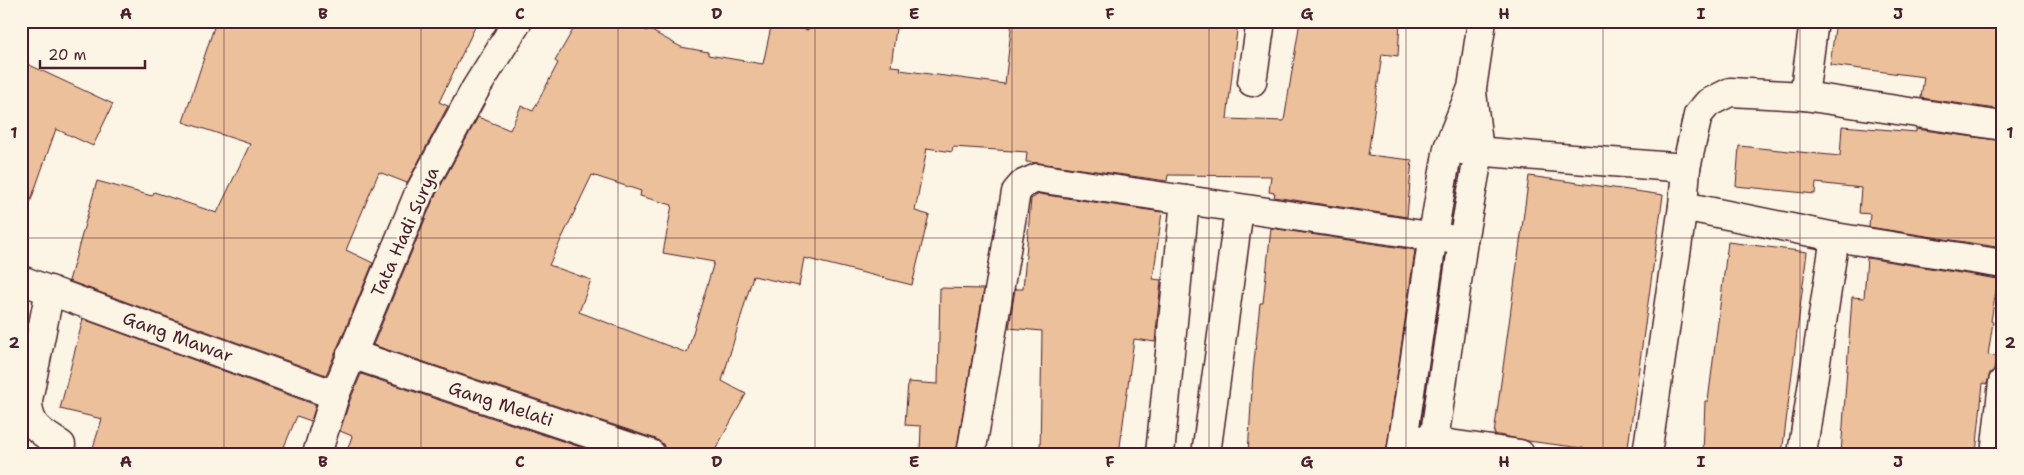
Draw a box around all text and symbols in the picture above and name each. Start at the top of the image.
text: A [120,3,132,24]
text: B [318,3,328,24]
text: C [515,3,525,24]
text: D [711,3,723,24]
text: E [909,3,919,24]
text: F [1105,3,1115,24]
text: G [1301,3,1314,24]
text: H [1498,3,1510,24]
text: I [1697,3,1706,24]
text: J [1893,3,1903,24]
scale bar [40,38,145,70]
text: 20 m [48,45,87,65]
text: 1 [10,122,18,143]
text: 1 [2006,122,2014,143]
street label: Tata Hadi Surya [365,163,445,301]
street label: Gang Mawar [120,306,236,368]
text: 2 [8,332,20,353]
text: 2 [2004,332,2016,353]
street label: Gang Melati [445,376,557,432]
text: A [120,451,132,472]
text: B [318,451,328,472]
text: C [515,451,525,472]
text: D [711,451,723,472]
text: E [909,451,919,472]
text: F [1105,451,1115,472]
text: G [1301,451,1314,472]
text: H [1498,451,1510,472]
text: I [1697,451,1706,472]
text: J [1893,451,1903,472]

